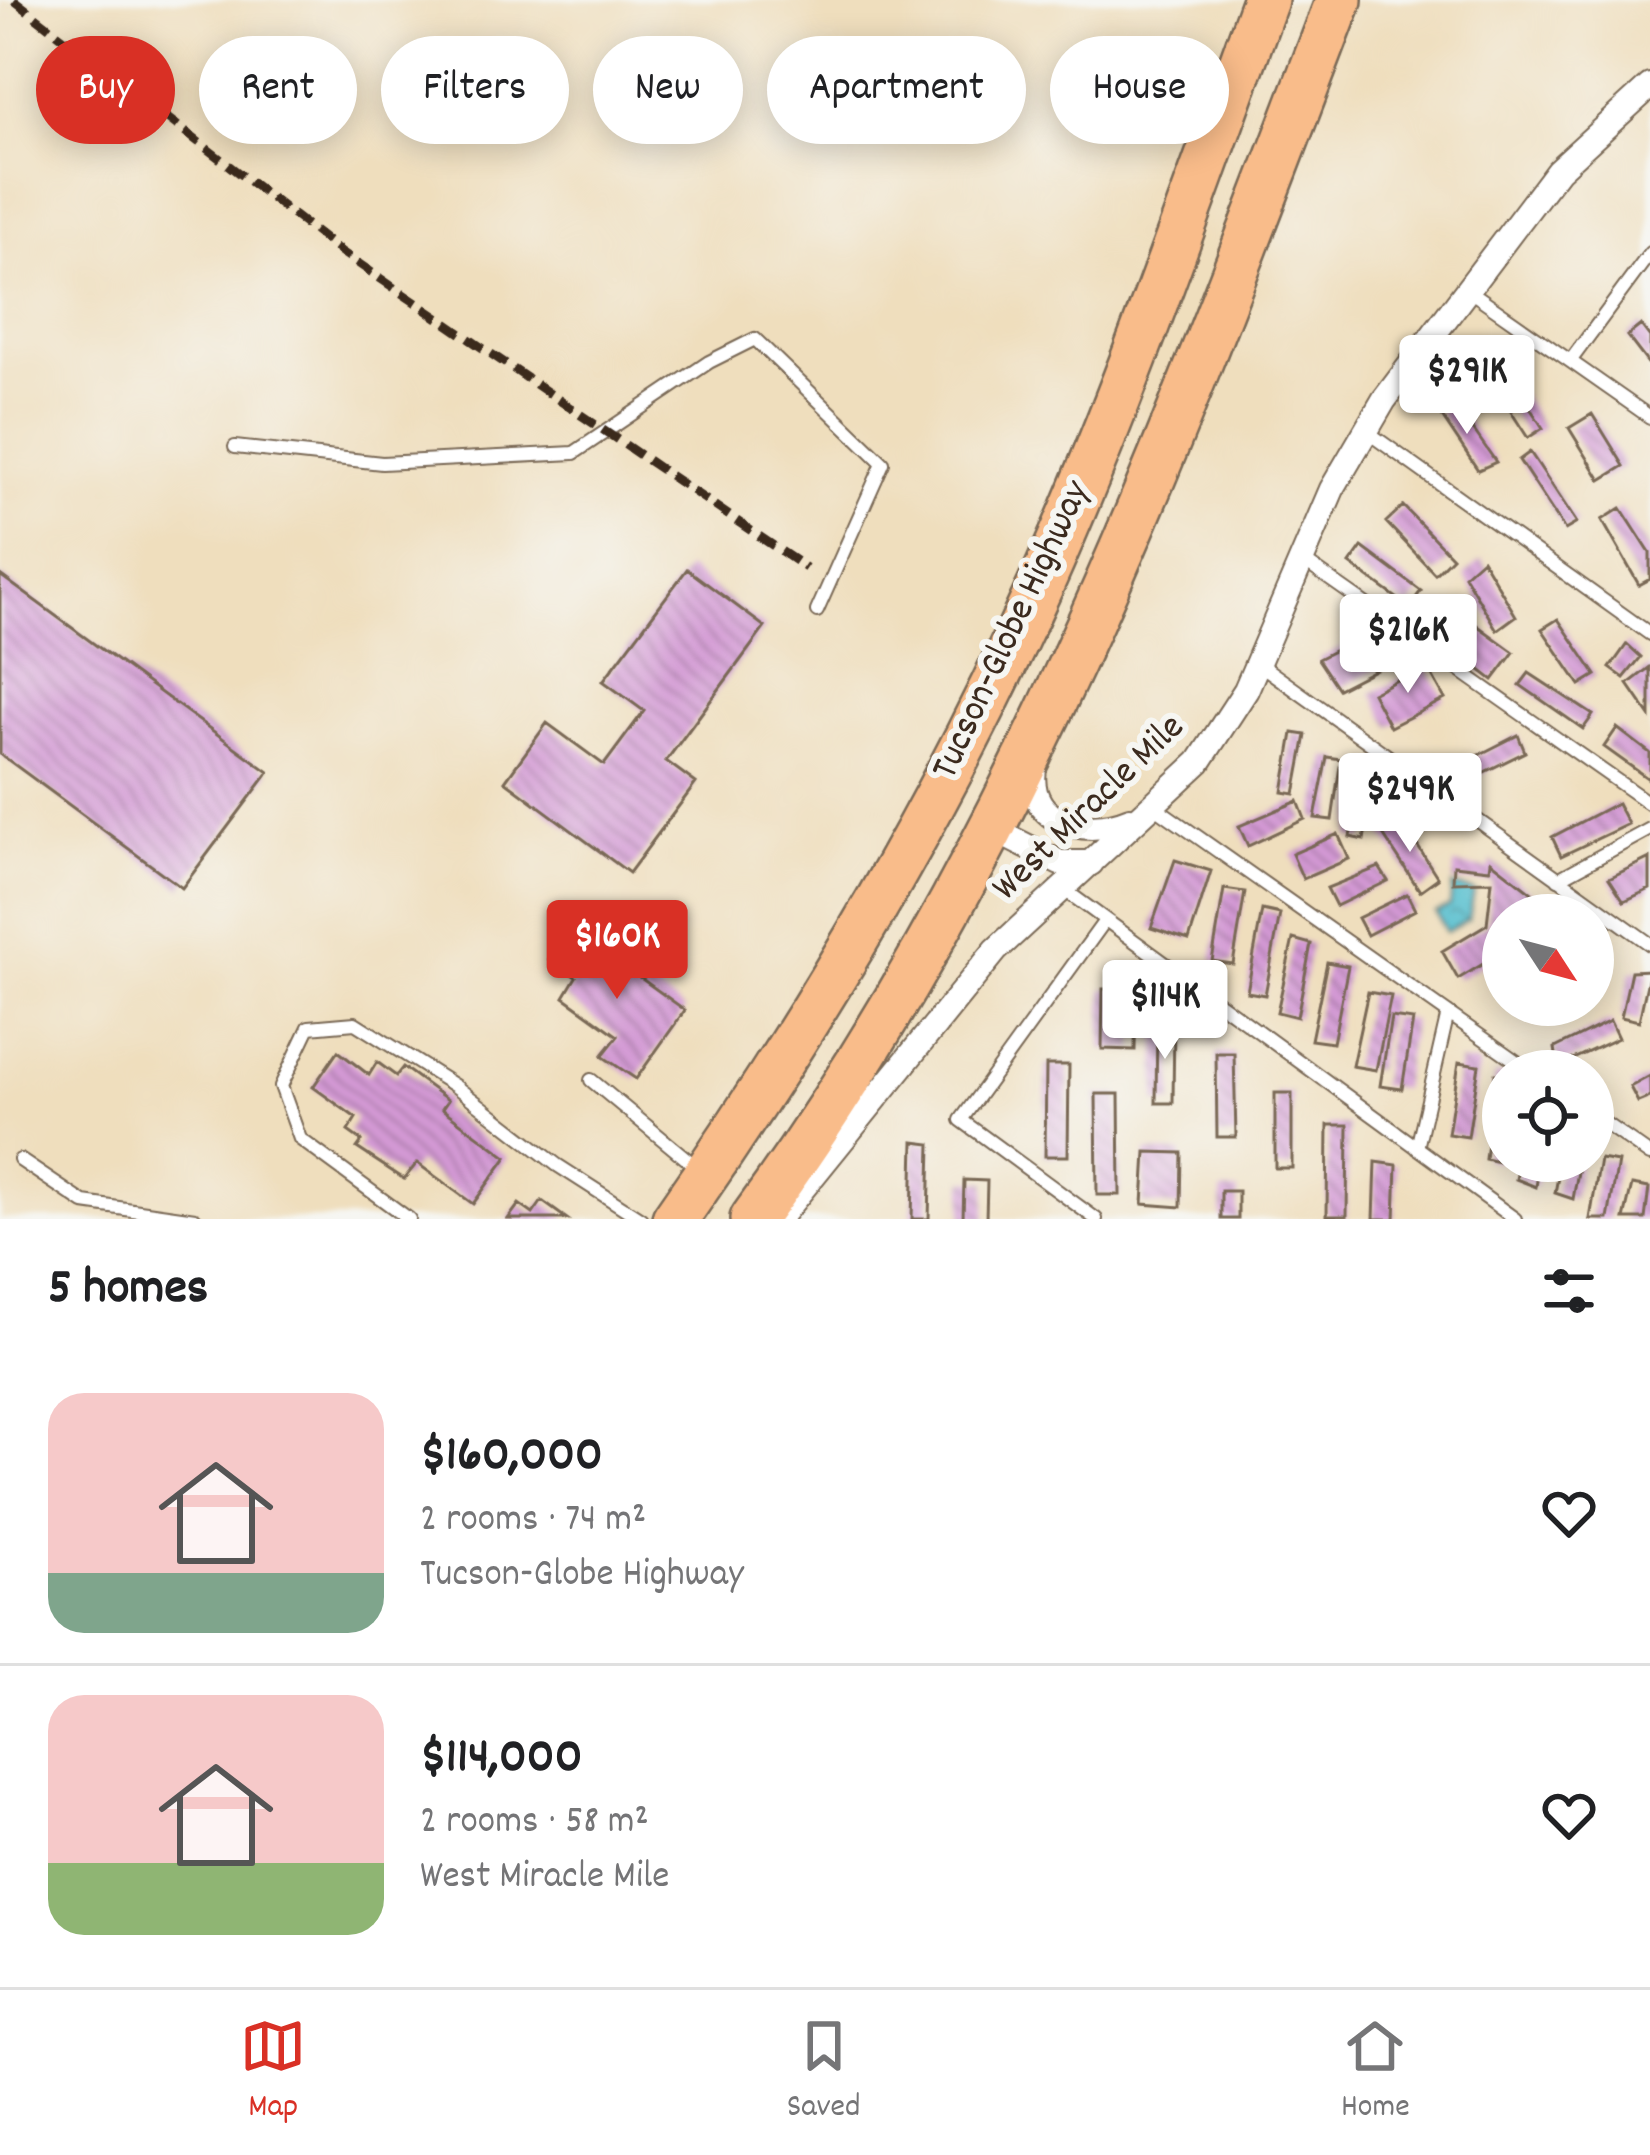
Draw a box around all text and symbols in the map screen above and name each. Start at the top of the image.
chip: Buy [36,36,175,144]
chip: Rent [199,36,357,144]
chip: Filters [381,36,569,144]
chip: New [593,36,743,144]
chip: Apartment [767,36,1026,144]
chip: House [1050,36,1229,144]
pin: $291K [1383,335,1551,437]
text: $291K [1426,346,1508,401]
street label: Tucson-Globe Highway [920,472,1107,789]
pin: $216K [1324,594,1492,696]
text: $216K [1367,605,1449,660]
street label: West Miracle Mile [981,703,1199,915]
pin: $249K [1326,753,1494,855]
text: $249K [1366,764,1454,819]
north arrow [1482,894,1614,1026]
map controls [1482,894,1614,1182]
pin: $160K [533,900,701,1002]
text: $160K [574,911,660,966]
pin: $114K [1081,960,1249,1062]
text: $114K [1129,971,1201,1026]
button: locate [1482,1050,1614,1182]
text: 5 homes [48,1255,208,1327]
icon: filters [1536,1258,1602,1324]
text: $160,000 [420,1422,603,1494]
icon: home [144,1441,288,1585]
icon: heart [1536,1480,1602,1546]
text: 2 rooms · 74 m² [420,1494,646,1549]
text: Tucson-Globe Highway [420,1549,744,1604]
text: $114,000 [420,1724,582,1796]
icon: home [144,1743,288,1887]
icon: heart [1536,1782,1602,1848]
text: 2 rooms · 58 m² [420,1796,649,1851]
text: West Miracle Mile [420,1851,670,1906]
tab: Map [240,2013,306,2132]
tab: Saved [787,2013,861,2132]
tab: Home [1341,2013,1410,2132]

